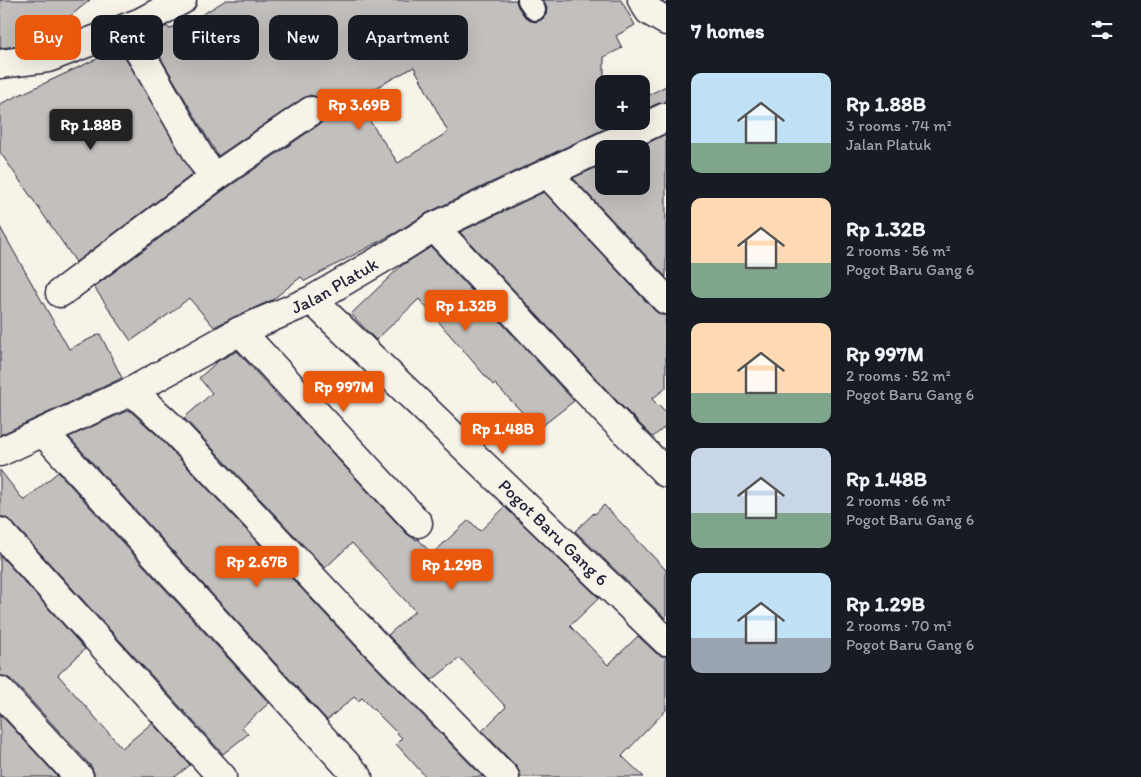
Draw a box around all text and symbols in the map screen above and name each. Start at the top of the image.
chip: Buy [15,15,81,60]
chip: Rent [91,15,163,60]
chip: Filters [173,15,259,60]
chip: New [269,15,338,60]
chip: Apartment [348,15,468,60]
icon: filters [1088,16,1116,44]
text: 7 homes [691,18,765,43]
map controls [595,75,650,195]
button: + [595,75,650,130]
pin: Rp 3.69B [307,88,411,131]
text: Rp 1.88B [846,91,926,116]
icon: home [731,93,791,153]
text: Rp 3.69B [328,95,390,114]
pin: Rp 1.88B [39,108,143,151]
text: Rp 1.88B [61,115,121,134]
text: 3 rooms · 74 m² [846,116,952,135]
text: Jalan Platuk [846,135,931,154]
button: − [595,140,650,195]
text: Rp 1.32B [846,216,926,241]
icon: home [731,218,791,278]
text: 2 rooms · 56 m² [846,241,951,260]
street label: Jalan Platuk [288,253,382,319]
text: Pogot Baru Gang 6 [846,260,974,279]
pin: Rp 1.32B [414,290,518,332]
text: Rp 1.32B [436,296,496,315]
text: Rp 997M [846,341,924,366]
icon: home [731,343,791,403]
text: 2 rooms · 52 m² [846,366,951,385]
pin: Rp 997M [298,370,390,413]
text: Rp 997M [314,377,374,396]
text: Pogot Baru Gang 6 [846,385,974,404]
pin: Rp 1.48B [451,412,555,455]
text: Rp 1.48B [472,419,534,438]
text: Rp 1.48B [846,466,927,491]
icon: home [731,468,791,528]
street label: Pogot Baru Gang 6 [494,474,613,590]
text: 2 rooms · 66 m² [846,491,951,510]
text: Pogot Baru Gang 6 [846,510,974,529]
pin: Rp 2.67B [205,546,309,588]
pin: Rp 1.29B [400,548,504,591]
text: Rp 2.67B [227,552,287,571]
text: Rp 1.29B [422,555,482,574]
text: Rp 1.29B [846,591,925,616]
icon: home [731,593,791,653]
text: 2 rooms · 70 m² [846,616,952,635]
text: Pogot Baru Gang 6 [846,635,974,654]

